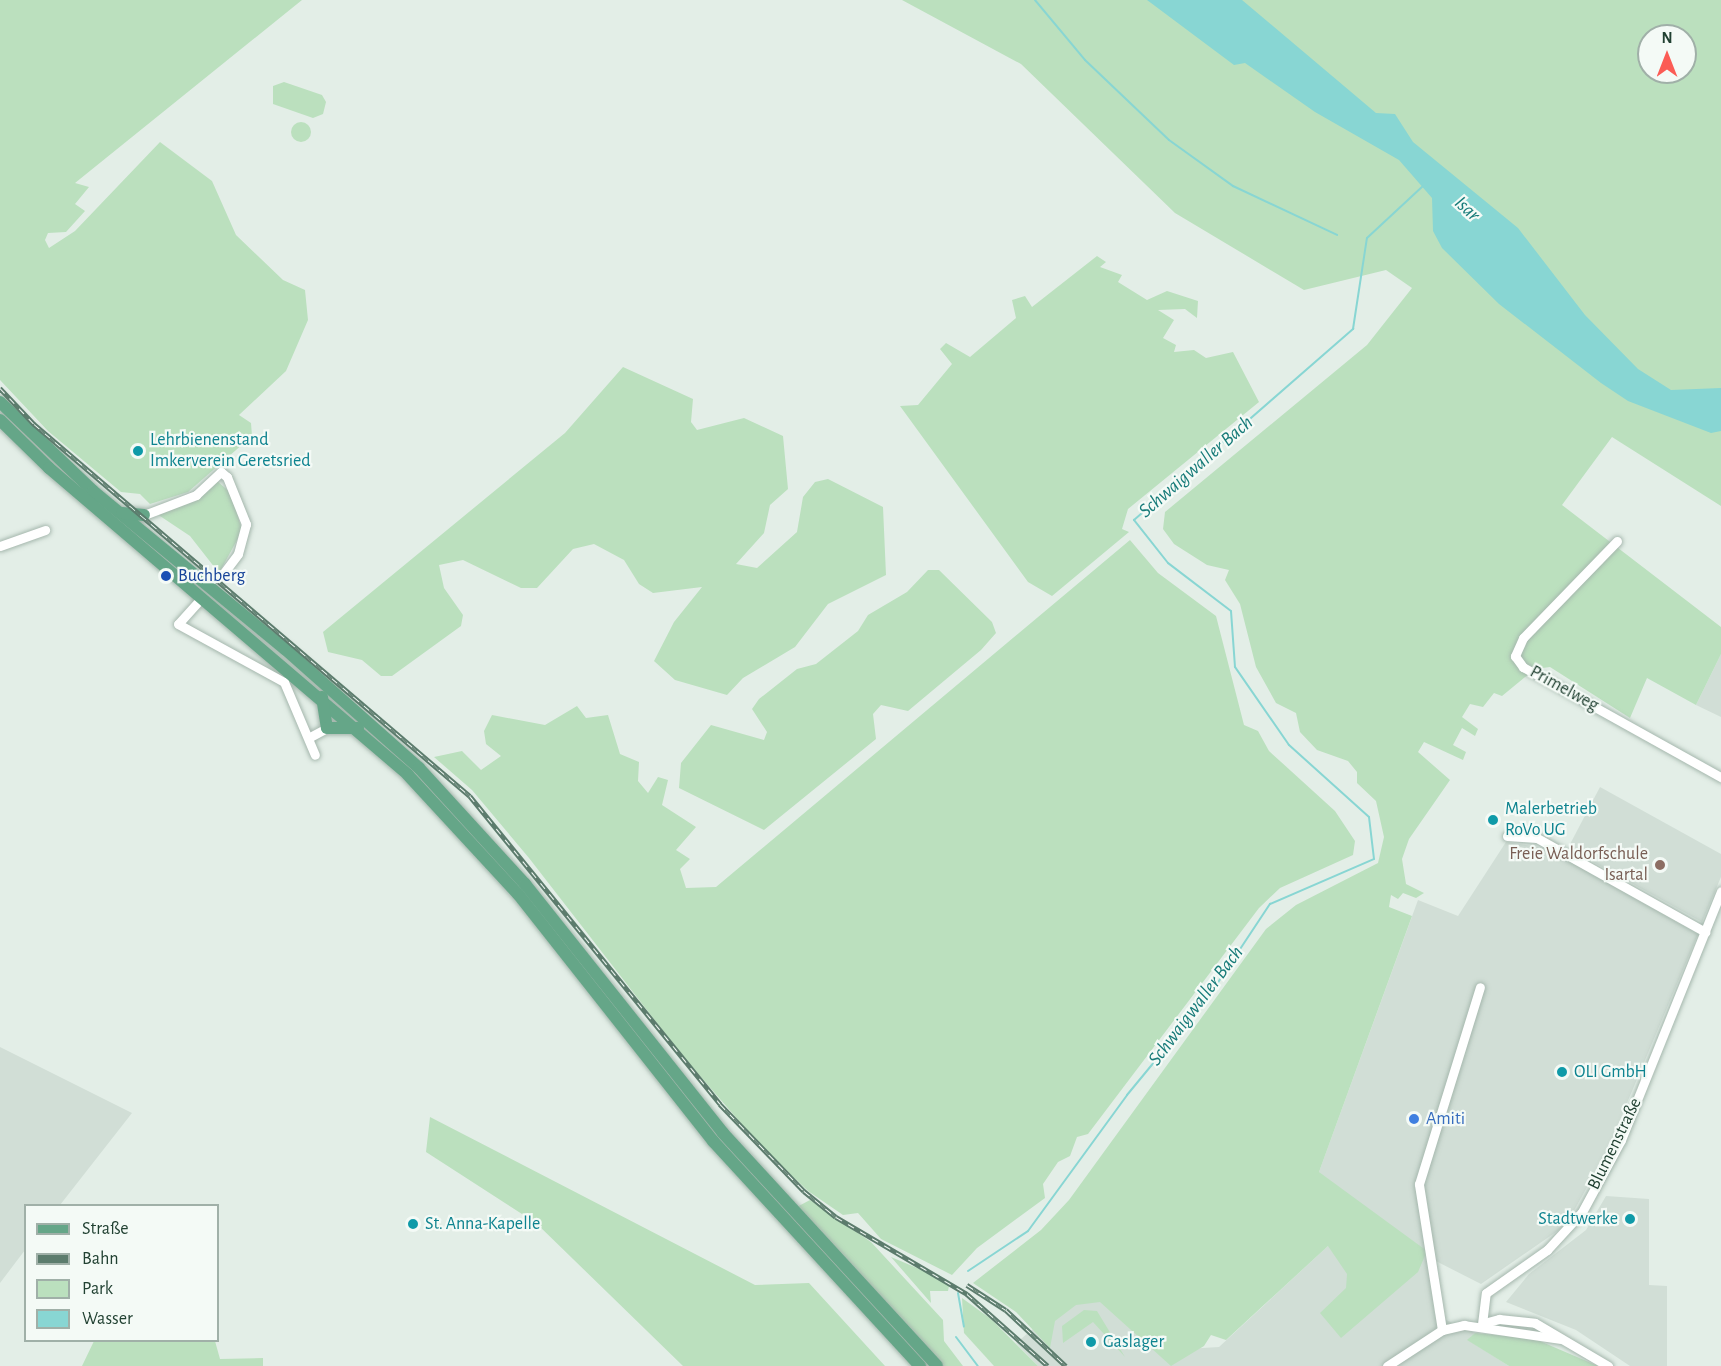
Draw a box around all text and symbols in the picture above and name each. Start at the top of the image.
north arrow [1637,24,1697,84]
text: N [1661,30,1673,46]
water label: Isar [1449,191,1485,227]
water label: Schwaigwaller Bach [1134,411,1258,523]
place label: Lehrbienenstand Imkerverein Geretsried [150,430,311,472]
marker: Lehrbienenstand Imkerverein Geretsried [131,444,145,458]
place label: Buchberg [178,565,245,587]
marker: Buchberg [159,569,173,583]
street label: Primelweg [1526,661,1602,717]
place label: Malerbetrieb RoVo UG [1505,799,1597,842]
marker: Malerbetrieb RoVo UG [1486,813,1500,827]
place label: Freie Waldorfschule Isartal [1509,844,1648,886]
marker: Freie Waldorfschule Isartal [1653,858,1667,872]
water label: Schwaigwaller Bach [1143,941,1249,1071]
place label: OLI GmbH [1574,1061,1647,1083]
marker: OLI GmbH [1555,1065,1569,1079]
street label: Blumenstraße [1583,1094,1647,1194]
place label: Amiti [1426,1108,1465,1130]
marker: Amiti [1407,1112,1421,1126]
legend [24,1204,219,1342]
place label: Stadtwerke [1538,1208,1618,1230]
marker: Stadtwerke [1623,1212,1637,1226]
place label: St. Anna-Kapelle [425,1213,540,1235]
marker: St. Anna-Kapelle [406,1217,420,1231]
text: Straße [82,1220,128,1238]
text: Bahn [82,1250,118,1268]
text: Park [82,1280,113,1298]
text: Wasser [82,1310,133,1328]
place label: Gaslager [1103,1331,1164,1353]
marker: Gaslager [1084,1335,1098,1349]

